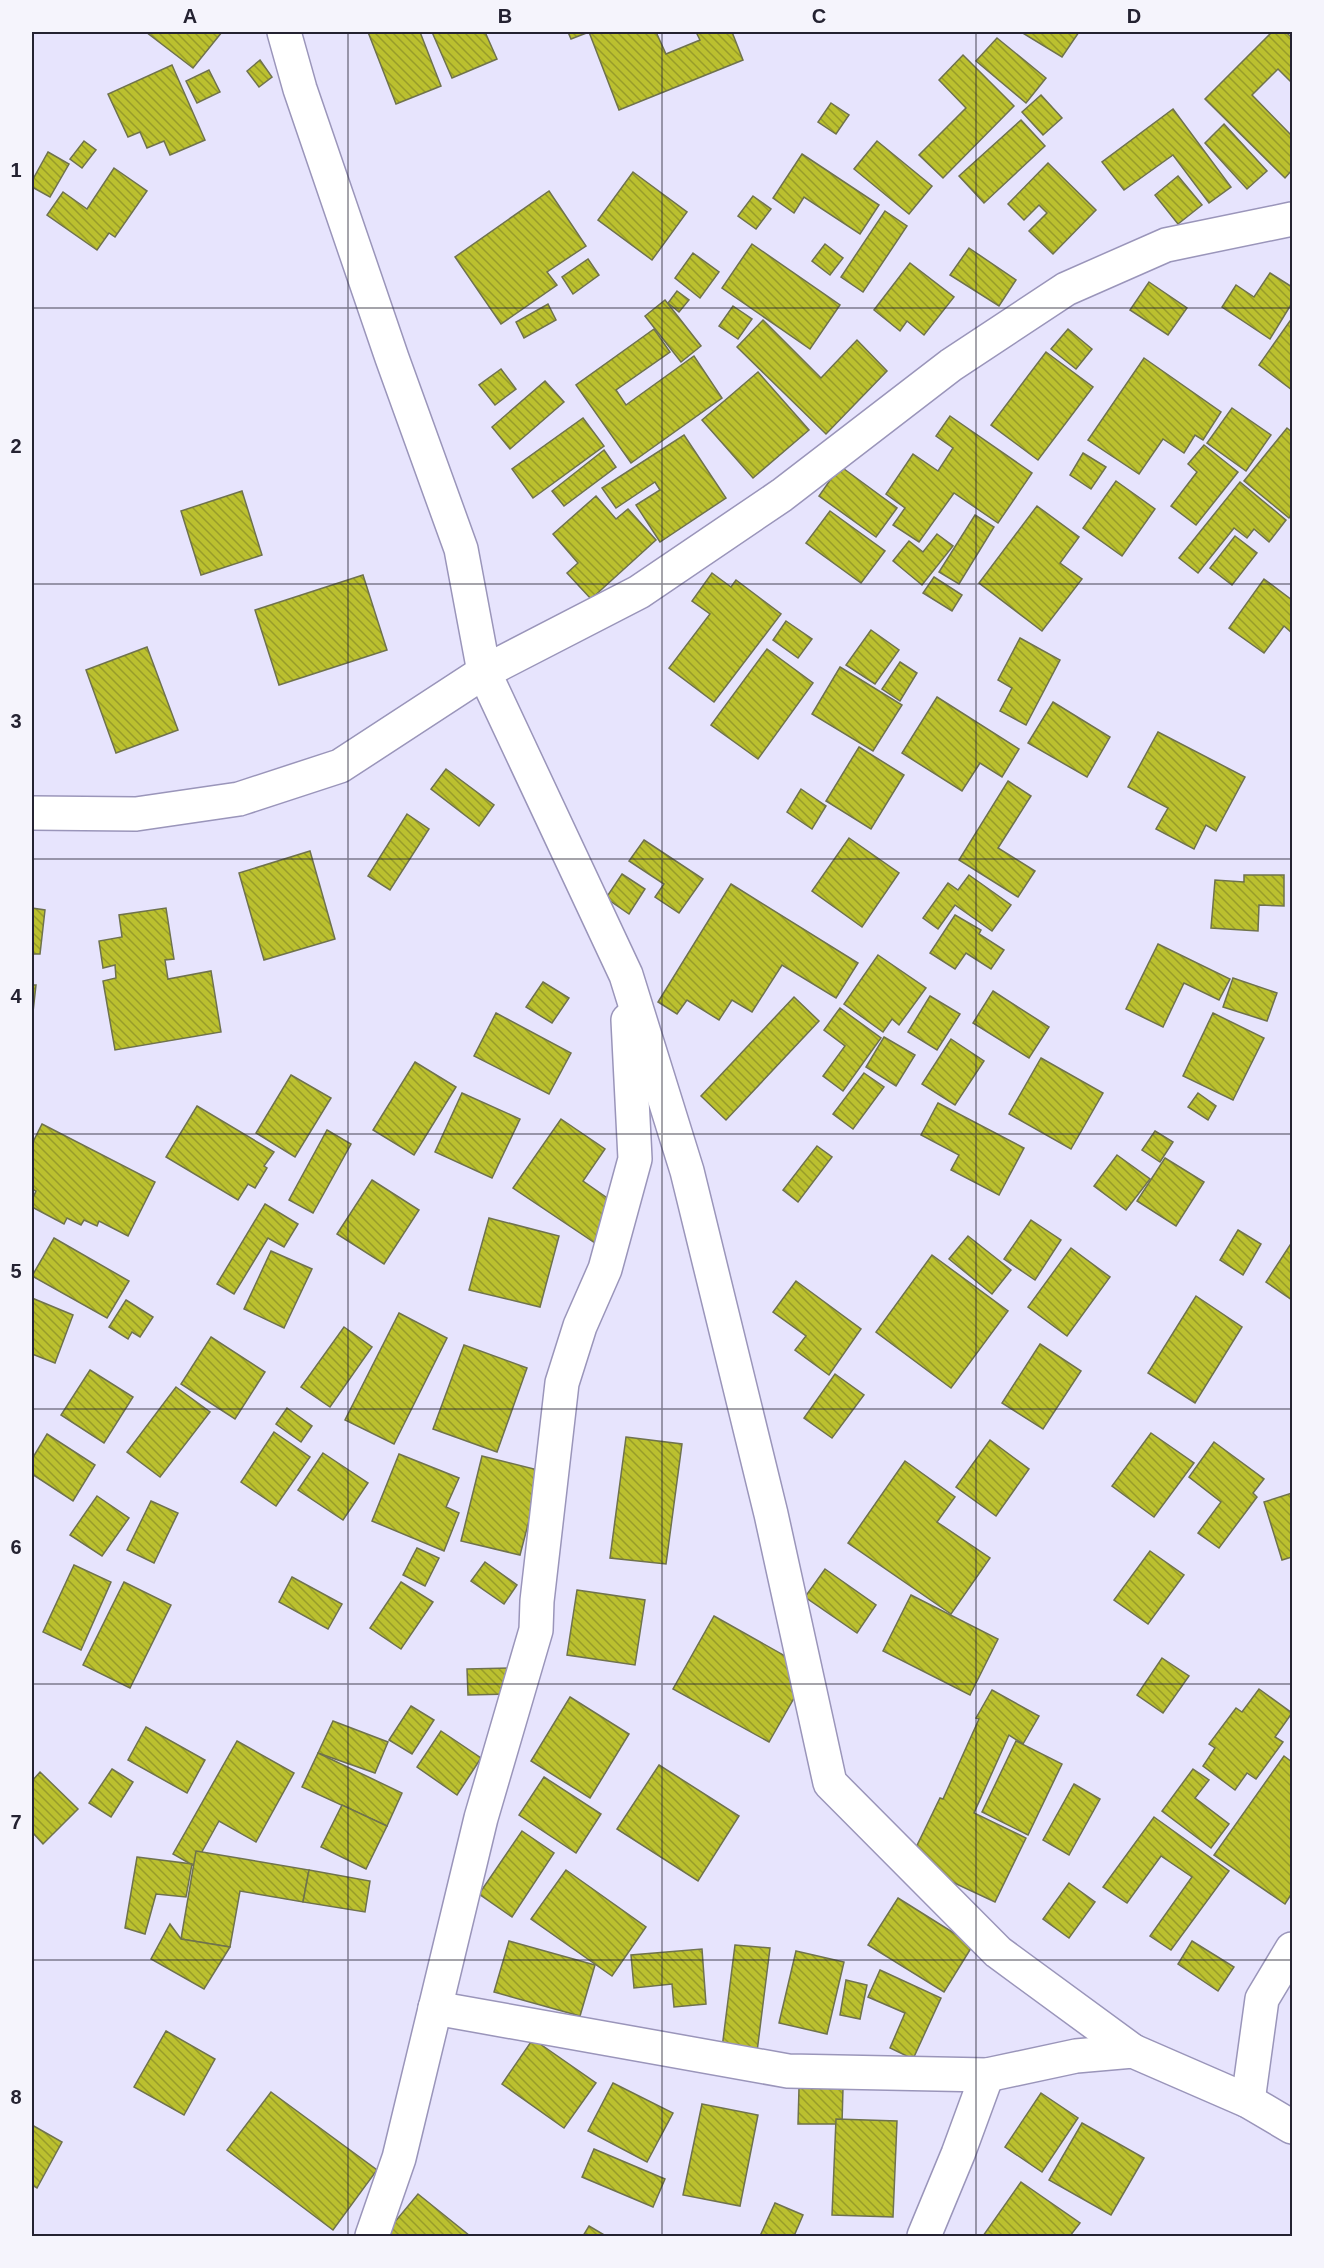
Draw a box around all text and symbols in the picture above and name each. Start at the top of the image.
text: A [183,5,197,27]
text: B [498,5,512,27]
text: C [812,5,826,27]
text: D [1127,5,1141,27]
text: 1 [10,159,22,181]
text: 2 [10,435,22,457]
text: 3 [10,710,22,732]
text: 4 [10,985,22,1007]
text: 5 [10,1260,22,1282]
text: 6 [10,1536,22,1558]
text: 7 [10,1811,22,1833]
text: 8 [10,2086,22,2108]

